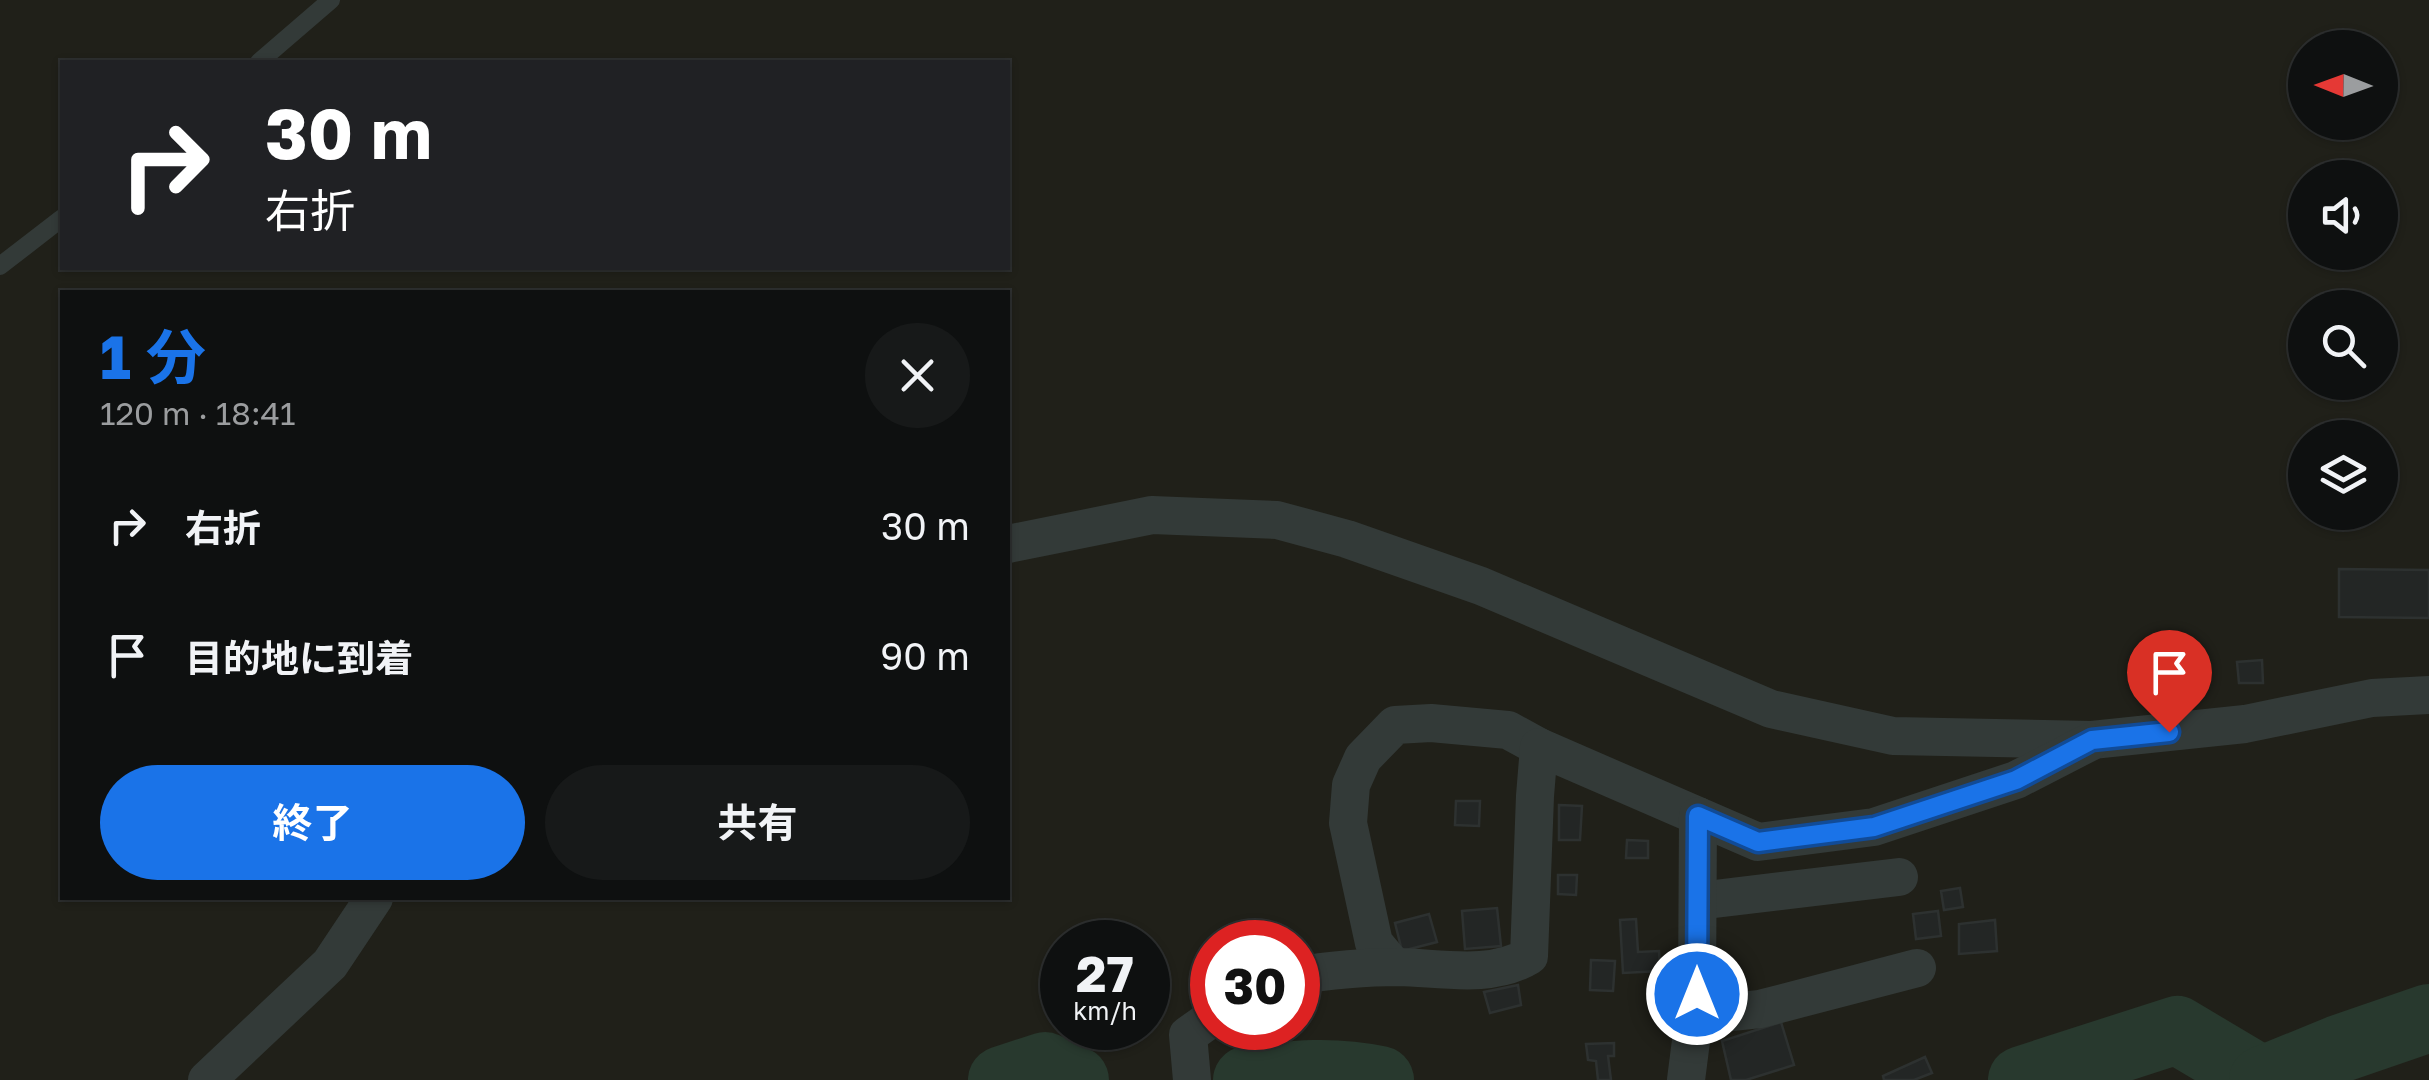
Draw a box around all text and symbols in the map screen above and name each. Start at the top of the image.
north arrow [2288,30,2398,140]
map controls [2288,30,2398,530]
text: 30 m [265,90,432,174]
icon: right [100,100,230,230]
button: sound [2288,160,2398,270]
text: 右折 [265,183,355,237]
button: search [2288,290,2398,400]
text: 1 分 [100,320,206,392]
button: close [865,323,970,428]
text: 120 m · 18:41 [100,394,296,432]
button: layers [2288,420,2398,530]
icon: right [100,498,155,553]
text: 30 m [881,503,970,548]
text: 右折 [185,505,261,550]
icon: arrive [100,628,155,683]
pin [2127,630,2212,733]
text: 90 m [880,633,970,678]
text: 目的地に到着 [185,635,413,680]
icon: arrive [2142,645,2197,700]
button: 終了 [100,765,525,880]
button: 共有 [545,765,970,880]
speed limit sign: 30 [1190,920,1320,1050]
position arrow [1645,942,1749,1046]
text: 27 [1076,943,1134,1003]
text: km/h [1073,995,1137,1026]

